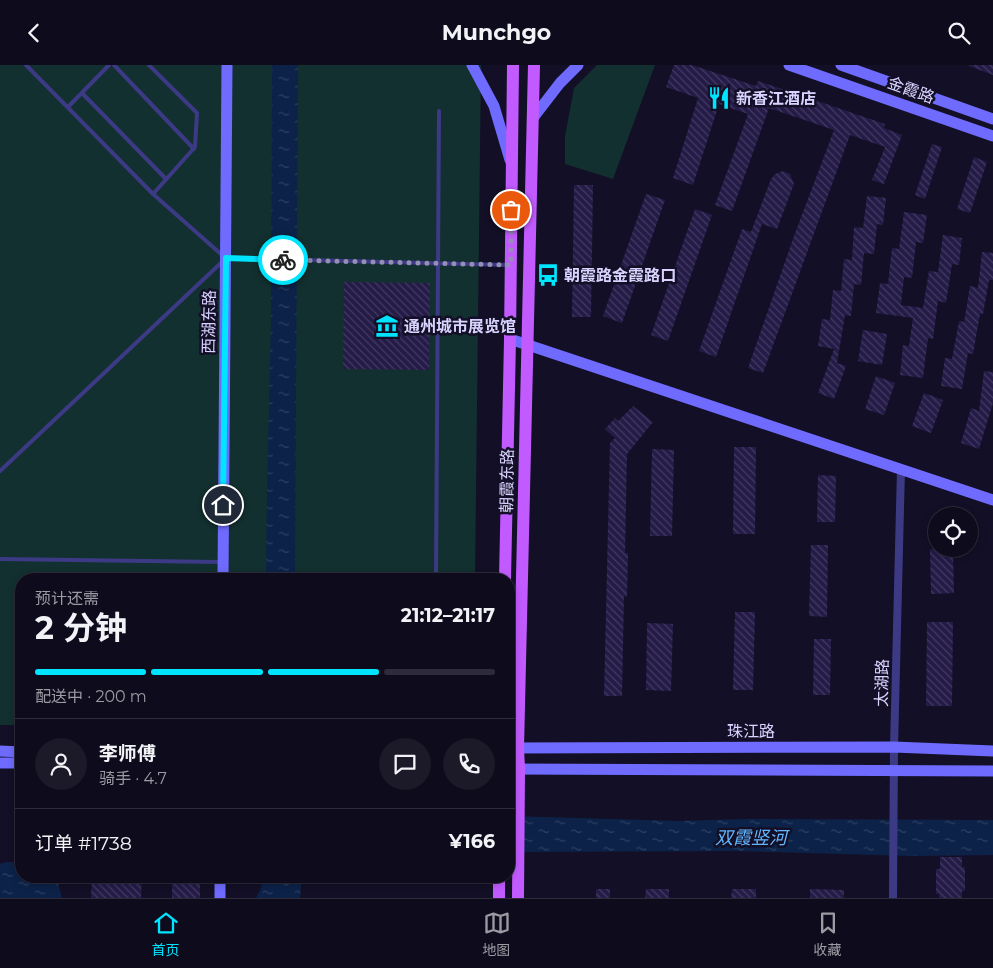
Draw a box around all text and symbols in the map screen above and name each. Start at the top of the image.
icon: back [20,19,48,47]
text: Munchgo [442,19,551,46]
icon: search [945,19,973,47]
street label: 金霞路 [885,73,937,107]
restaurant icon: 新香江酒店 [706,85,732,111]
place label: 新香江酒店 [736,89,816,108]
pin [490,189,532,231]
icon: bag [497,196,525,224]
courier [258,235,308,285]
icon: bike [269,246,297,274]
bus stop icon: 朝霞路金霞路口 [535,262,561,288]
place label: 朝霞路金霞路口 [564,266,676,285]
street label: 西湖东路 [199,290,219,354]
museum icon: 通州城市展览馆 [374,313,400,339]
place label: 通州城市展览馆 [404,317,516,336]
street label: 朝霞东路 [497,449,517,513]
pin [202,484,244,526]
icon: home [209,491,237,519]
map controls [928,507,978,557]
button: locate [928,507,978,557]
text: 预计还需 [35,589,99,608]
text: 21:12–21:17 [401,604,495,627]
text: 2 分钟 [35,608,127,647]
street label: 太湖路 [872,659,892,707]
text: 配送中 · 200 m [35,687,147,706]
street label: 珠江路 [727,722,775,741]
button: person [35,738,87,790]
button: chat [379,738,431,790]
button: phone [443,738,495,790]
text: 李师傅 [99,742,156,765]
text: 骑手 · 4.7 [99,769,167,788]
water label: 双霞竖河 [715,827,790,849]
text: ¥166 [449,830,495,853]
text: 订单 #1738 [35,832,132,855]
tab: 首页 [152,909,180,959]
tab: 地图 [483,909,511,959]
tab: 收藏 [814,909,842,959]

